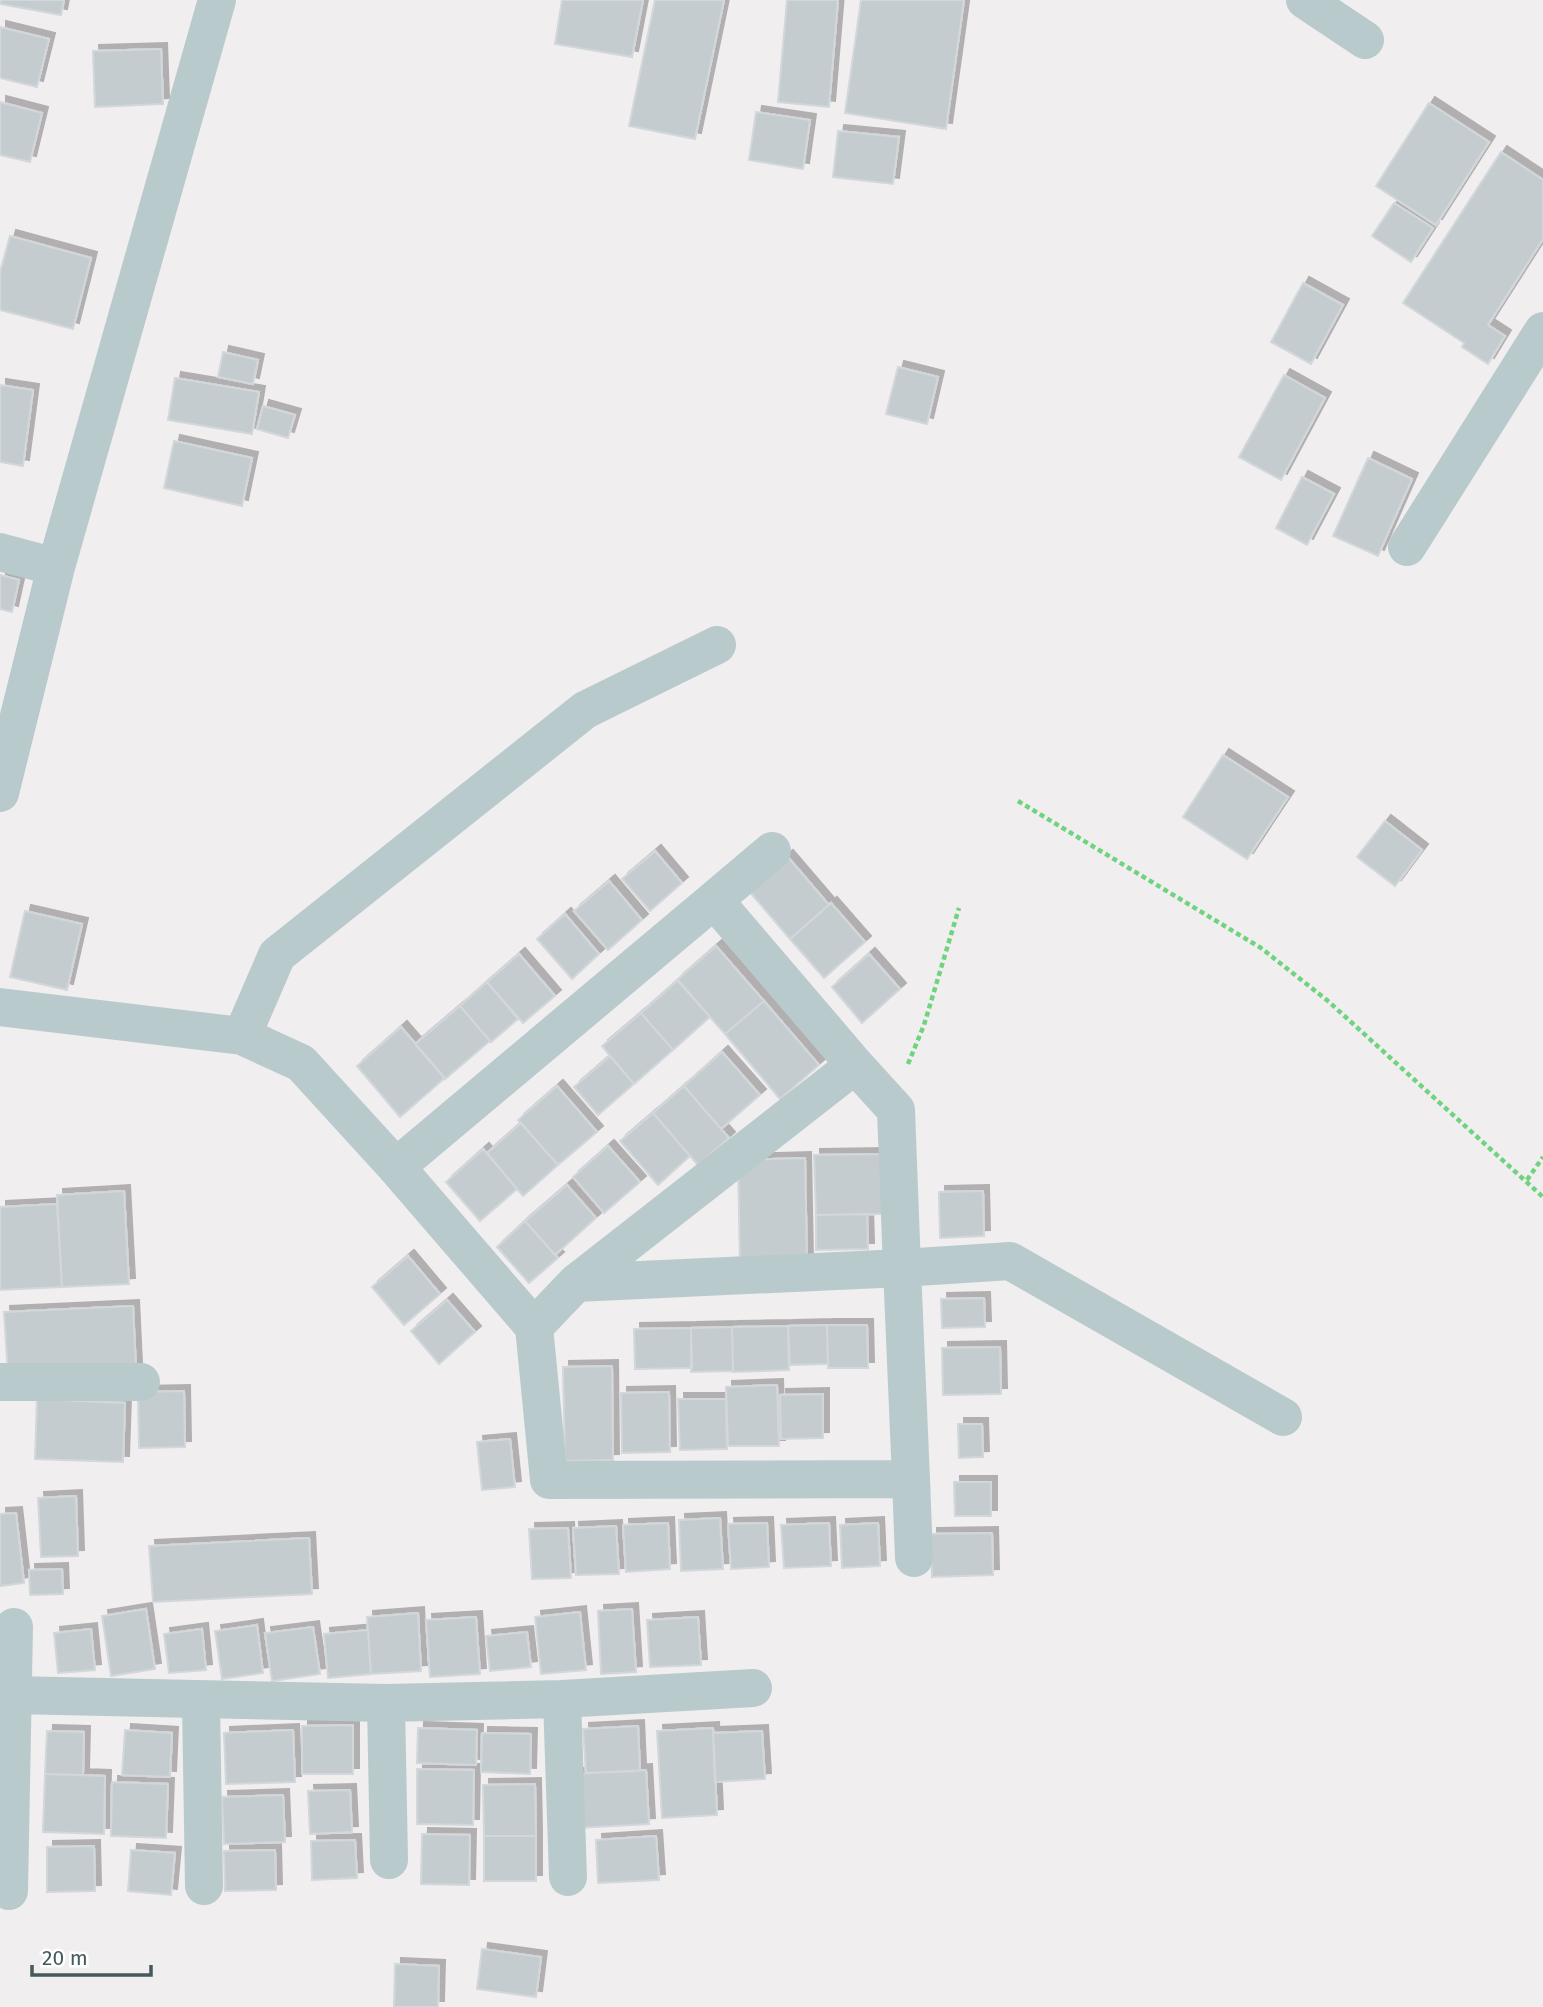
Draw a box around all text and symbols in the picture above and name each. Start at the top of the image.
scale bar [32,1934,150,1978]
text: 20 m [42,1945,88,1971]

